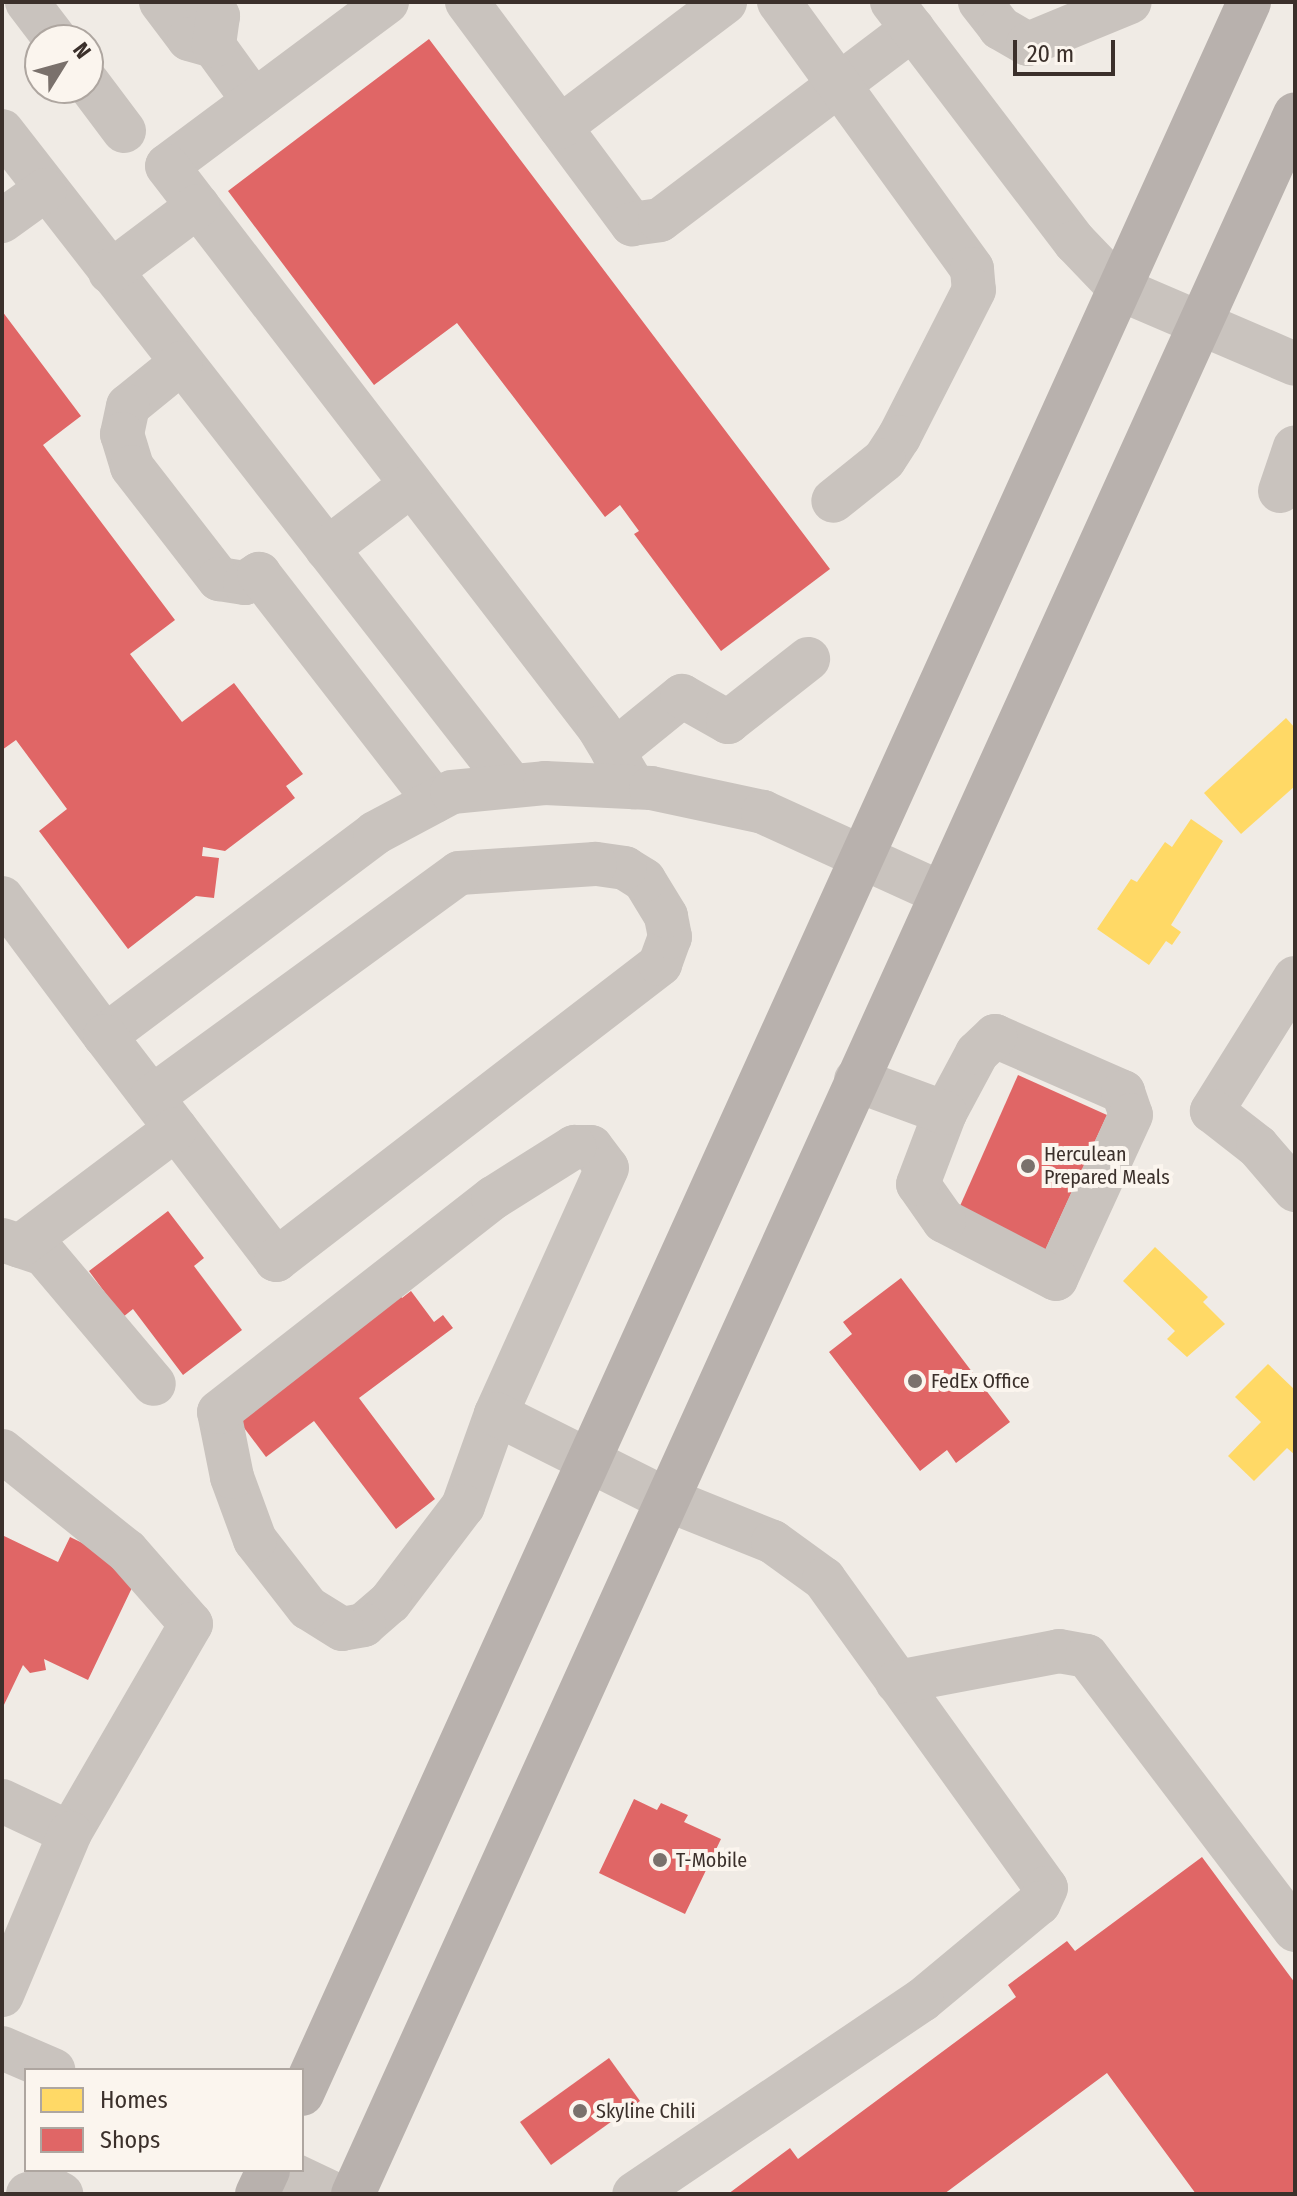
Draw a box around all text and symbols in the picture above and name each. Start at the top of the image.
north arrow [24,24,104,104]
scale bar [1017,24,1119,74]
text: N [67,37,97,64]
text: 20 m [1027,40,1074,68]
place label: Herculean Prepared Meals [1044,1142,1170,1189]
marker: Herculean Prepared Meals [1019,1157,1037,1175]
place label: FedEx Office [931,1369,1030,1393]
marker: FedEx Office [906,1372,924,1390]
place label: T-Mobile [676,1848,747,1872]
marker: T-Mobile [651,1851,669,1869]
legend [24,2068,304,2172]
text: Homes [100,2086,168,2114]
place label: Skyline Chili [596,2099,695,2123]
marker: Skyline Chili [571,2102,589,2120]
text: Shops [100,2126,160,2154]

